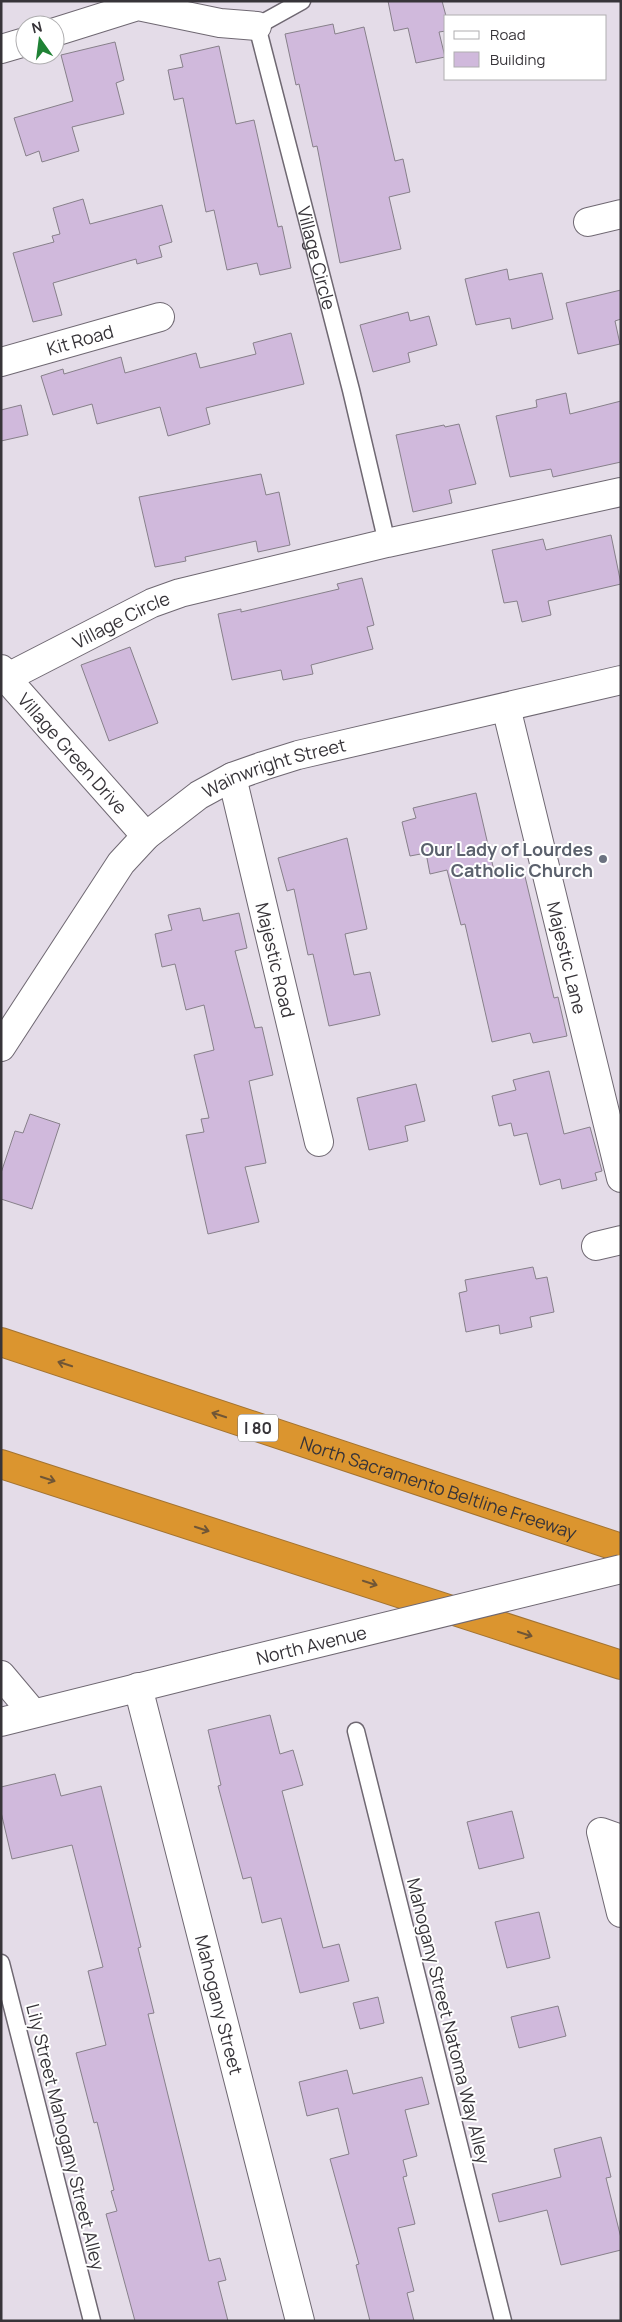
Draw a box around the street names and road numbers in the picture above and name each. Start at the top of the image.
street label: Village Circle [292,204,342,312]
street label: Kit Road [44,319,116,361]
street label: Village Circle [68,586,173,654]
street label: Village Green Drive [13,688,133,819]
street label: Wainwright Street [198,732,348,803]
street label: Majestic Lane [542,899,592,1016]
street label: Majestic Road [250,900,301,1020]
road number: I 80 [238,1415,278,1442]
street label: North Sacramento Beltline Freeway [297,1430,580,1545]
street label: North Avenue [254,1620,369,1670]
street label: Mahogany Street Natoma Way Alley [402,1875,496,2167]
street label: Mahogany Street [190,1932,249,2077]
street label: Lily Street Mahogany Street Alley [21,2001,111,2273]

